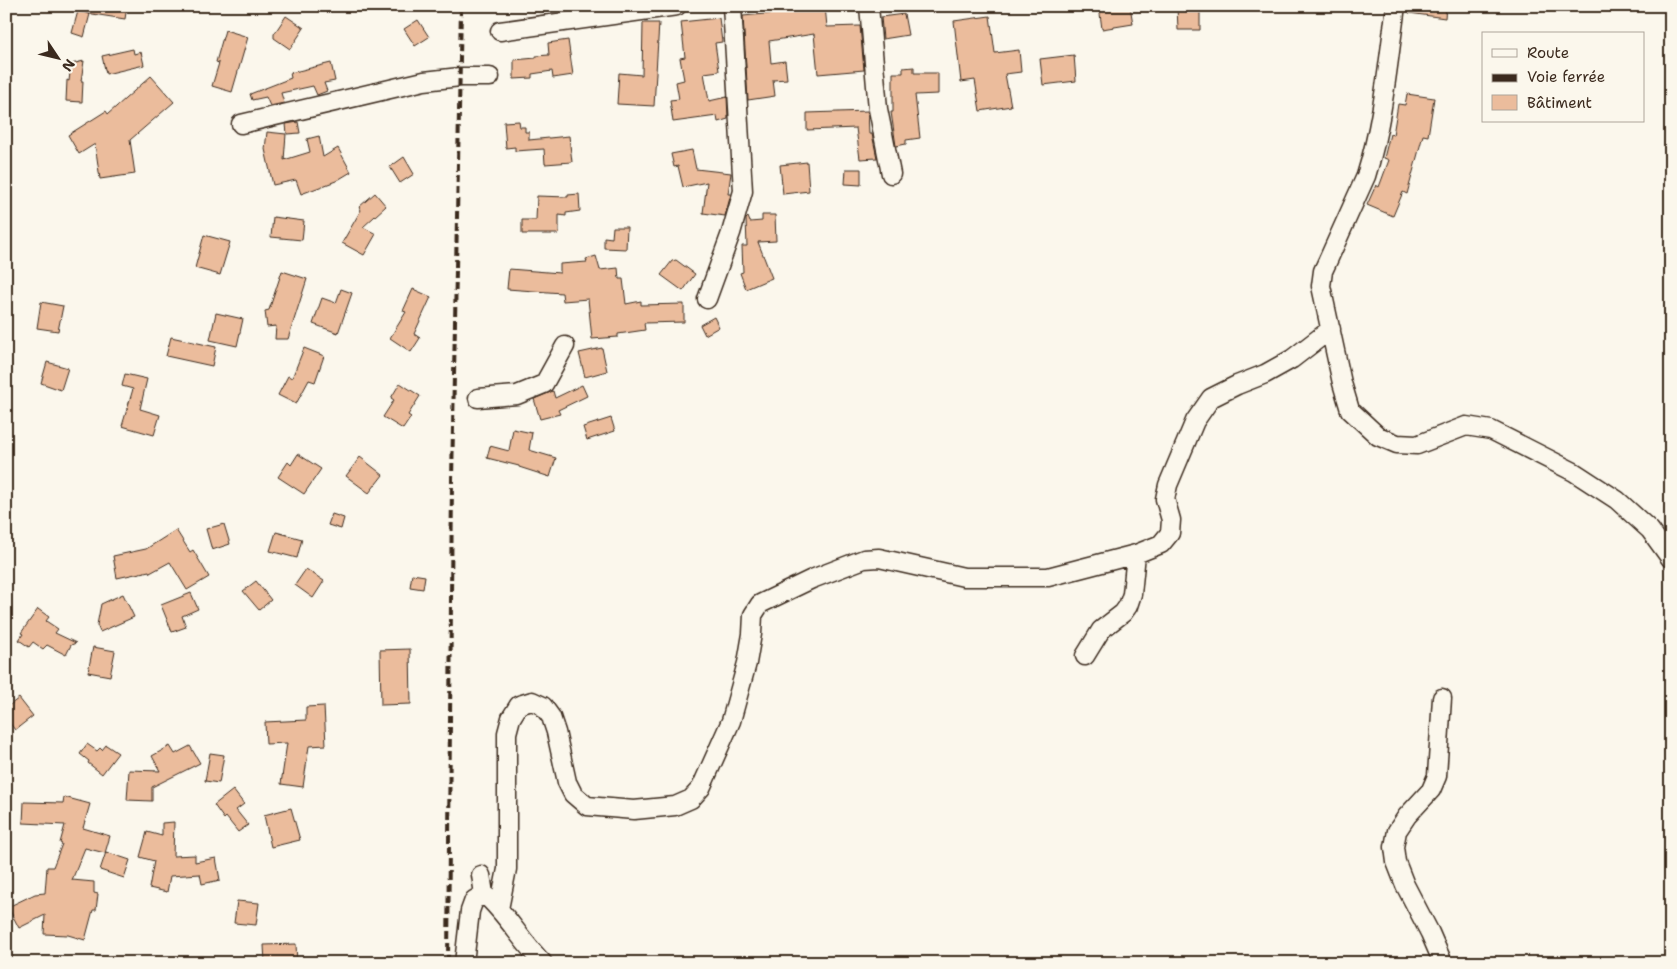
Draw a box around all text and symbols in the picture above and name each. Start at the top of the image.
north arrow [32,32,82,82]
legend [1482,32,1644,122]
text: Route [1527,43,1569,63]
text: N [58,56,79,75]
text: Voie ferrée [1527,67,1605,87]
text: Bâtiment [1527,93,1592,113]

